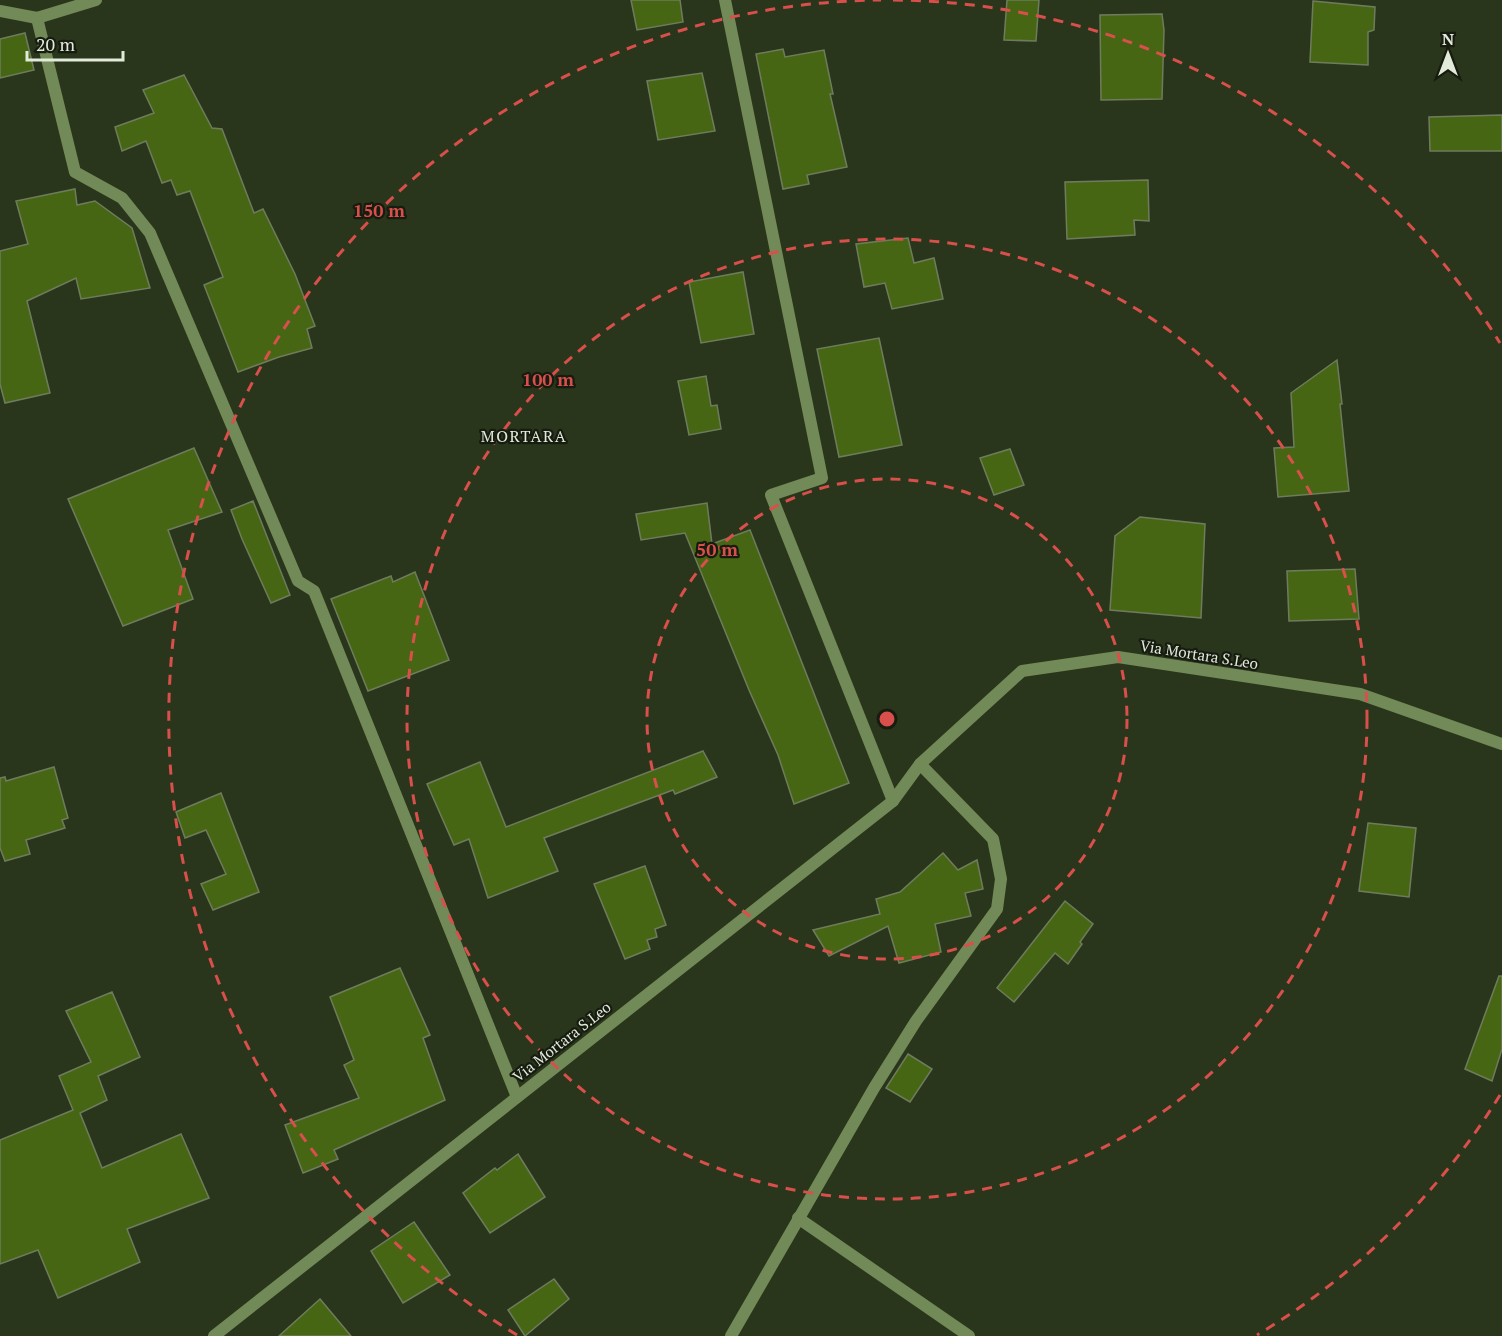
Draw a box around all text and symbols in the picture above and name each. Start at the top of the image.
scale bar [27,24,123,62]
north arrow [1418,24,1478,84]
text: N [1442,28,1454,50]
text: 20 m [36,32,76,56]
text: 150 m [353,198,405,222]
text: 100 m [522,367,574,391]
district label: MORTARA [481,425,567,447]
text: 50 m [696,537,738,561]
street label: Via Mortara S.Leo [1139,635,1260,673]
centre of rings [877,709,897,729]
street label: Via Mortara S.Leo [508,997,615,1086]

